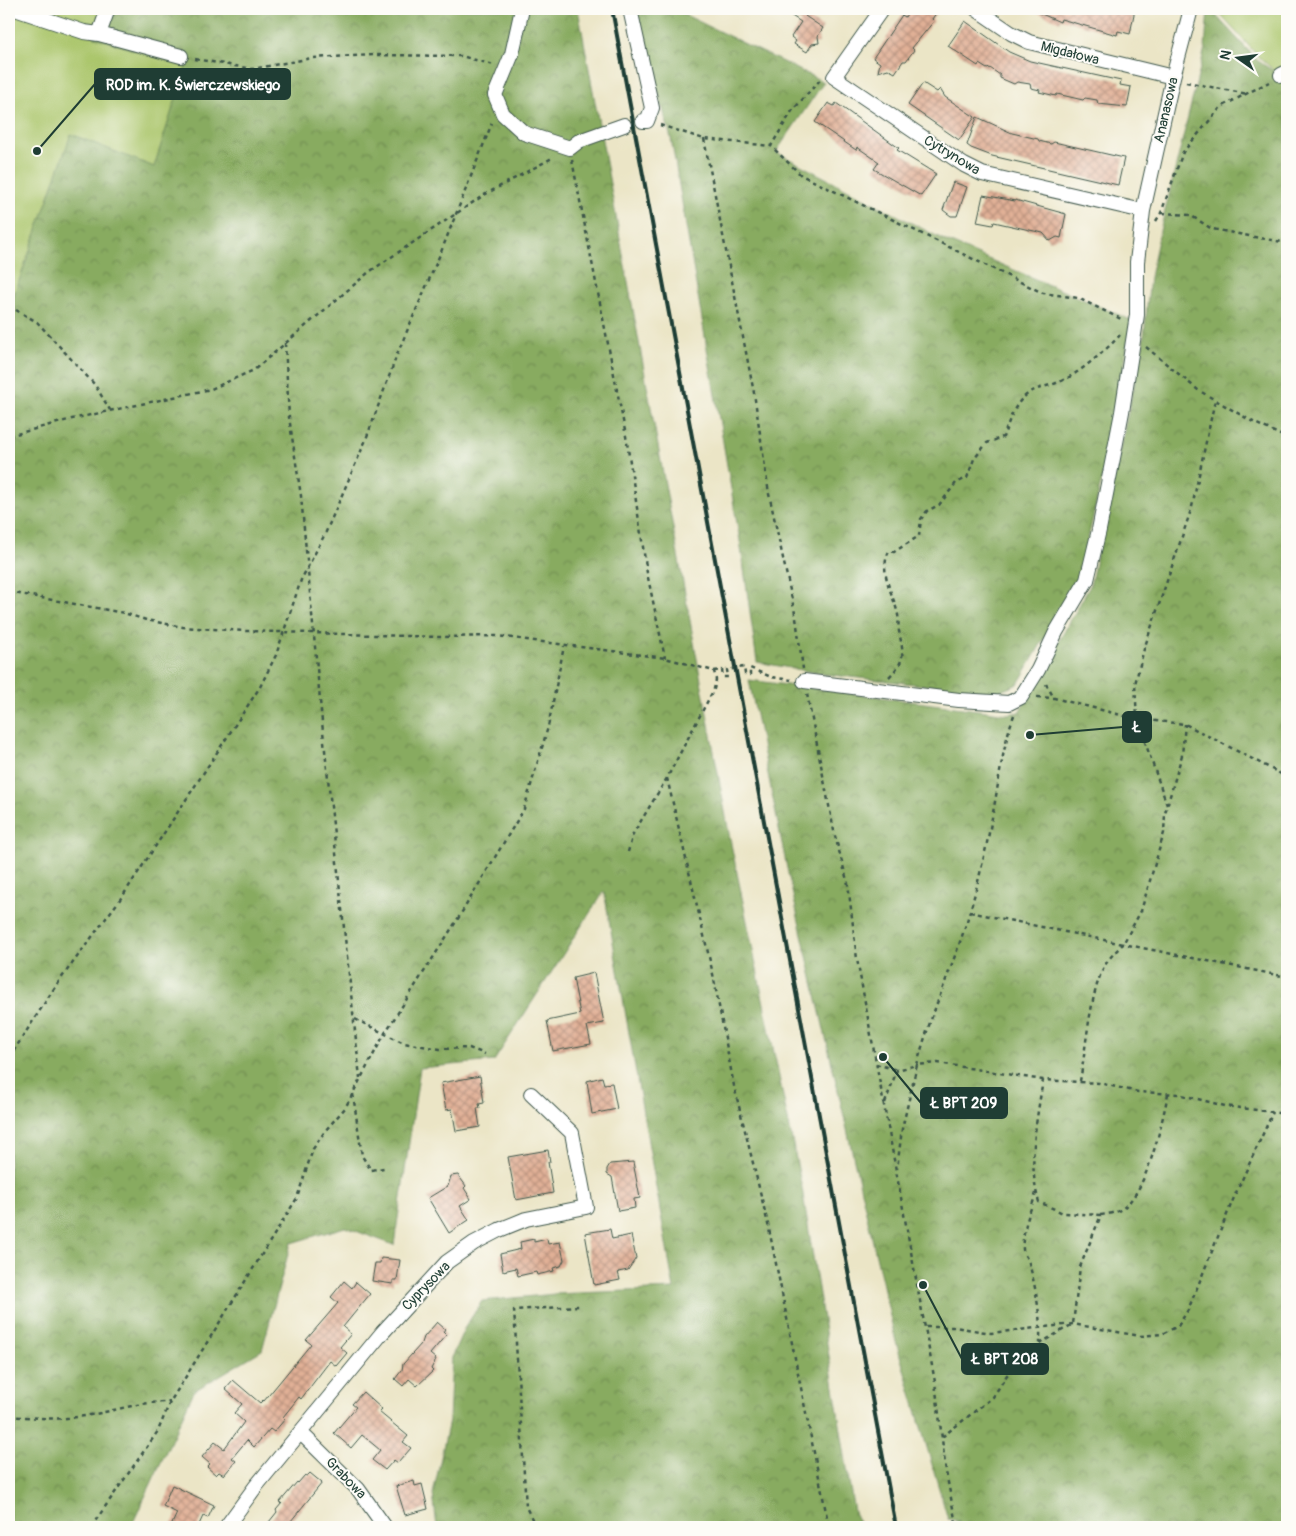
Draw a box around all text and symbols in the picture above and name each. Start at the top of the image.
north arrow [1214,32,1264,82]
street label: Migdałowa [1039,38,1101,68]
text: N [1216,48,1235,62]
callout: ROD im. K. Świerczewskiego [95,69,290,99]
street label: Ananasowa [1150,75,1182,145]
text: ROD im. K. Świerczewskiego [106,76,280,95]
street label: Cytrynowa [921,132,983,178]
callout: Ł [1123,712,1151,742]
text: Ł [1131,718,1142,737]
callout: Ł BPT 209 [921,1088,1007,1118]
text: Ł BPT 209 [929,1094,998,1113]
street label: Cyprysowa [398,1258,454,1314]
callout: Ł BPT 208 [962,1344,1048,1374]
text: Ł BPT 208 [970,1350,1039,1369]
street label: Grabowa [322,1454,370,1502]

